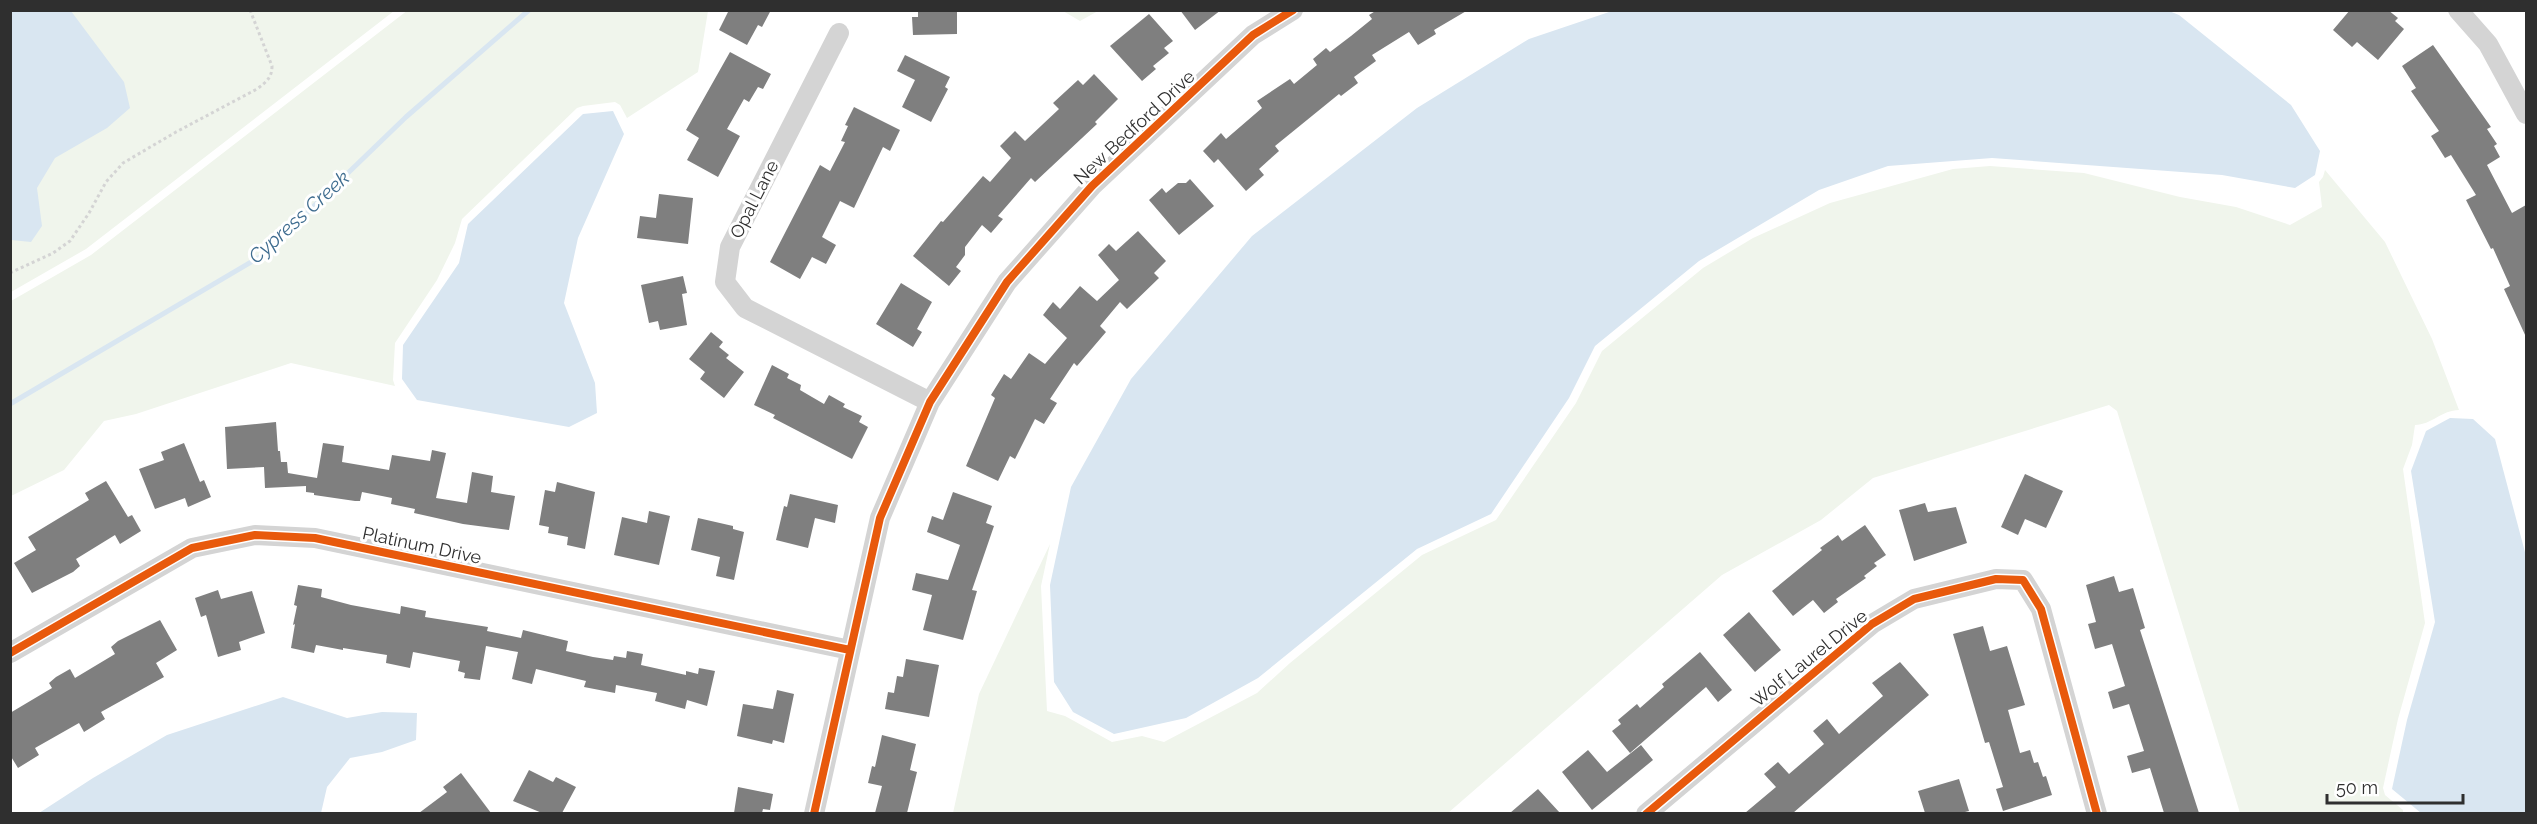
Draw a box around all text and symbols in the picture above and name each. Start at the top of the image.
street label: New Bedford Drive [1069,65,1199,188]
street label: Opal Lane [725,156,783,241]
water label: Cypress Creek [244,165,355,269]
street label: Platinum Drive [361,522,484,568]
street label: Wolf Laurel Drive [1747,605,1871,711]
scale bar [2327,767,2464,805]
text: 50 m [2336,777,2378,798]

